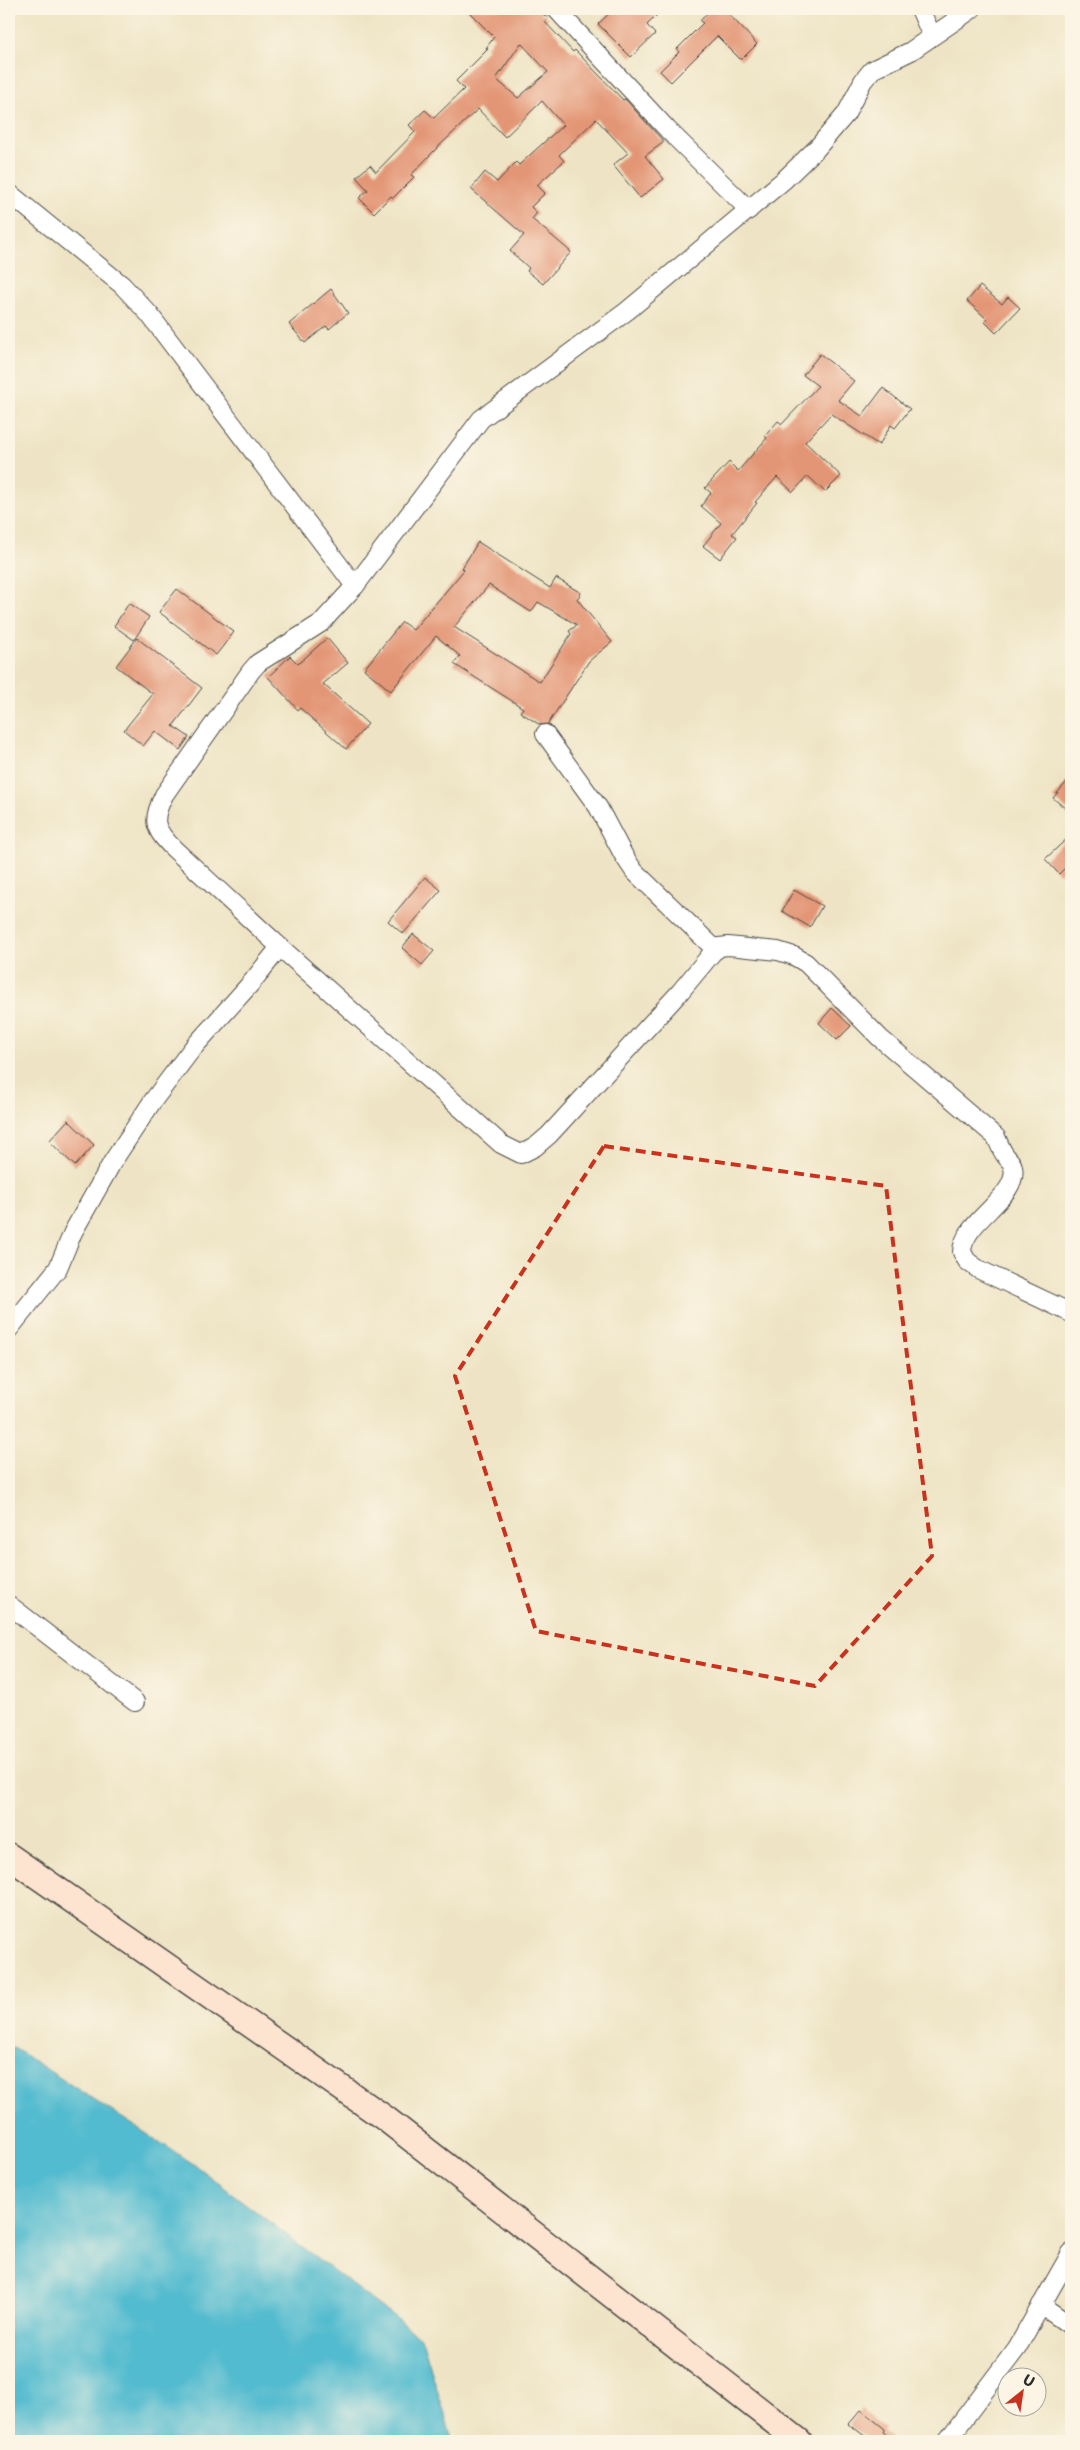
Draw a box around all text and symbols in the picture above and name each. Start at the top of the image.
north arrow [998,2368,1048,2418]
text: U [1019,2369,1039,2392]

